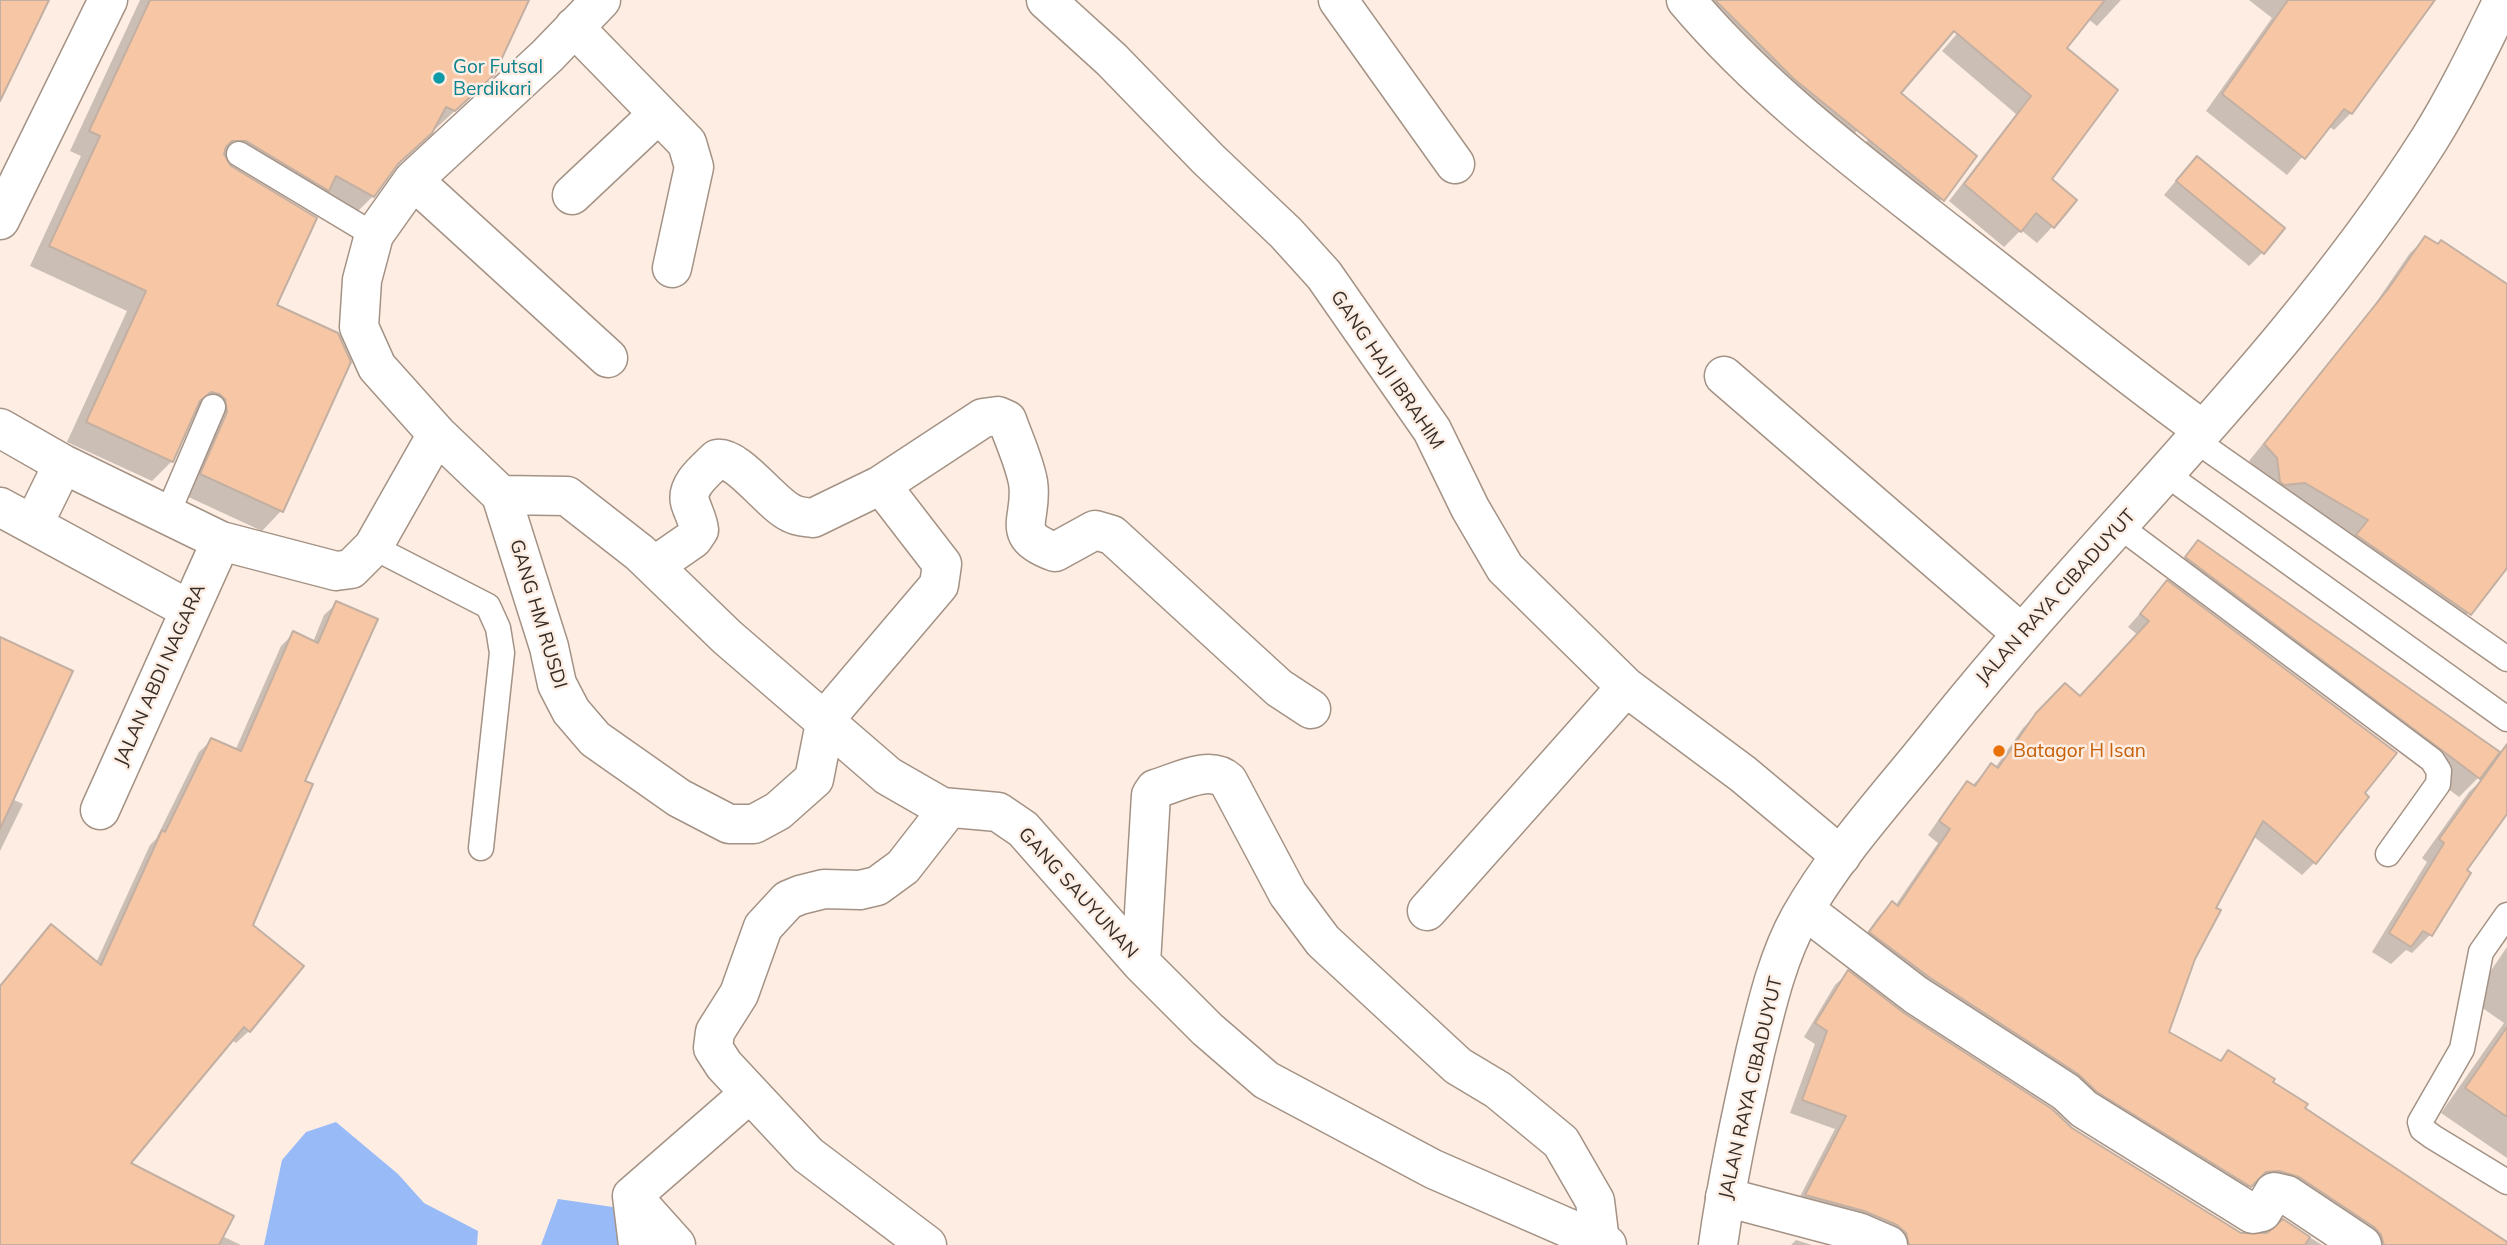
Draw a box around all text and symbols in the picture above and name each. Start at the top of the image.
place label: Gor Futsal Berdikari [453,56,543,100]
marker: Gor Futsal Berdikari [431,70,447,86]
street label: GANG HAJI IBRAHIM [1325,286,1449,454]
street label: JALAN RAYA CIBADUYUT [1971,505,2141,689]
street label: GANG HM RUSDI [504,537,572,691]
street label: JALAN ABDI NAGARA [110,580,210,770]
place label: Batagor H Isan [2013,740,2146,762]
marker: Batagor H Isan [1991,743,2007,759]
street label: GANG SAUYUNAN [1013,823,1143,963]
street label: JALAN RAYA CIBADUYUT [1714,974,1788,1202]

